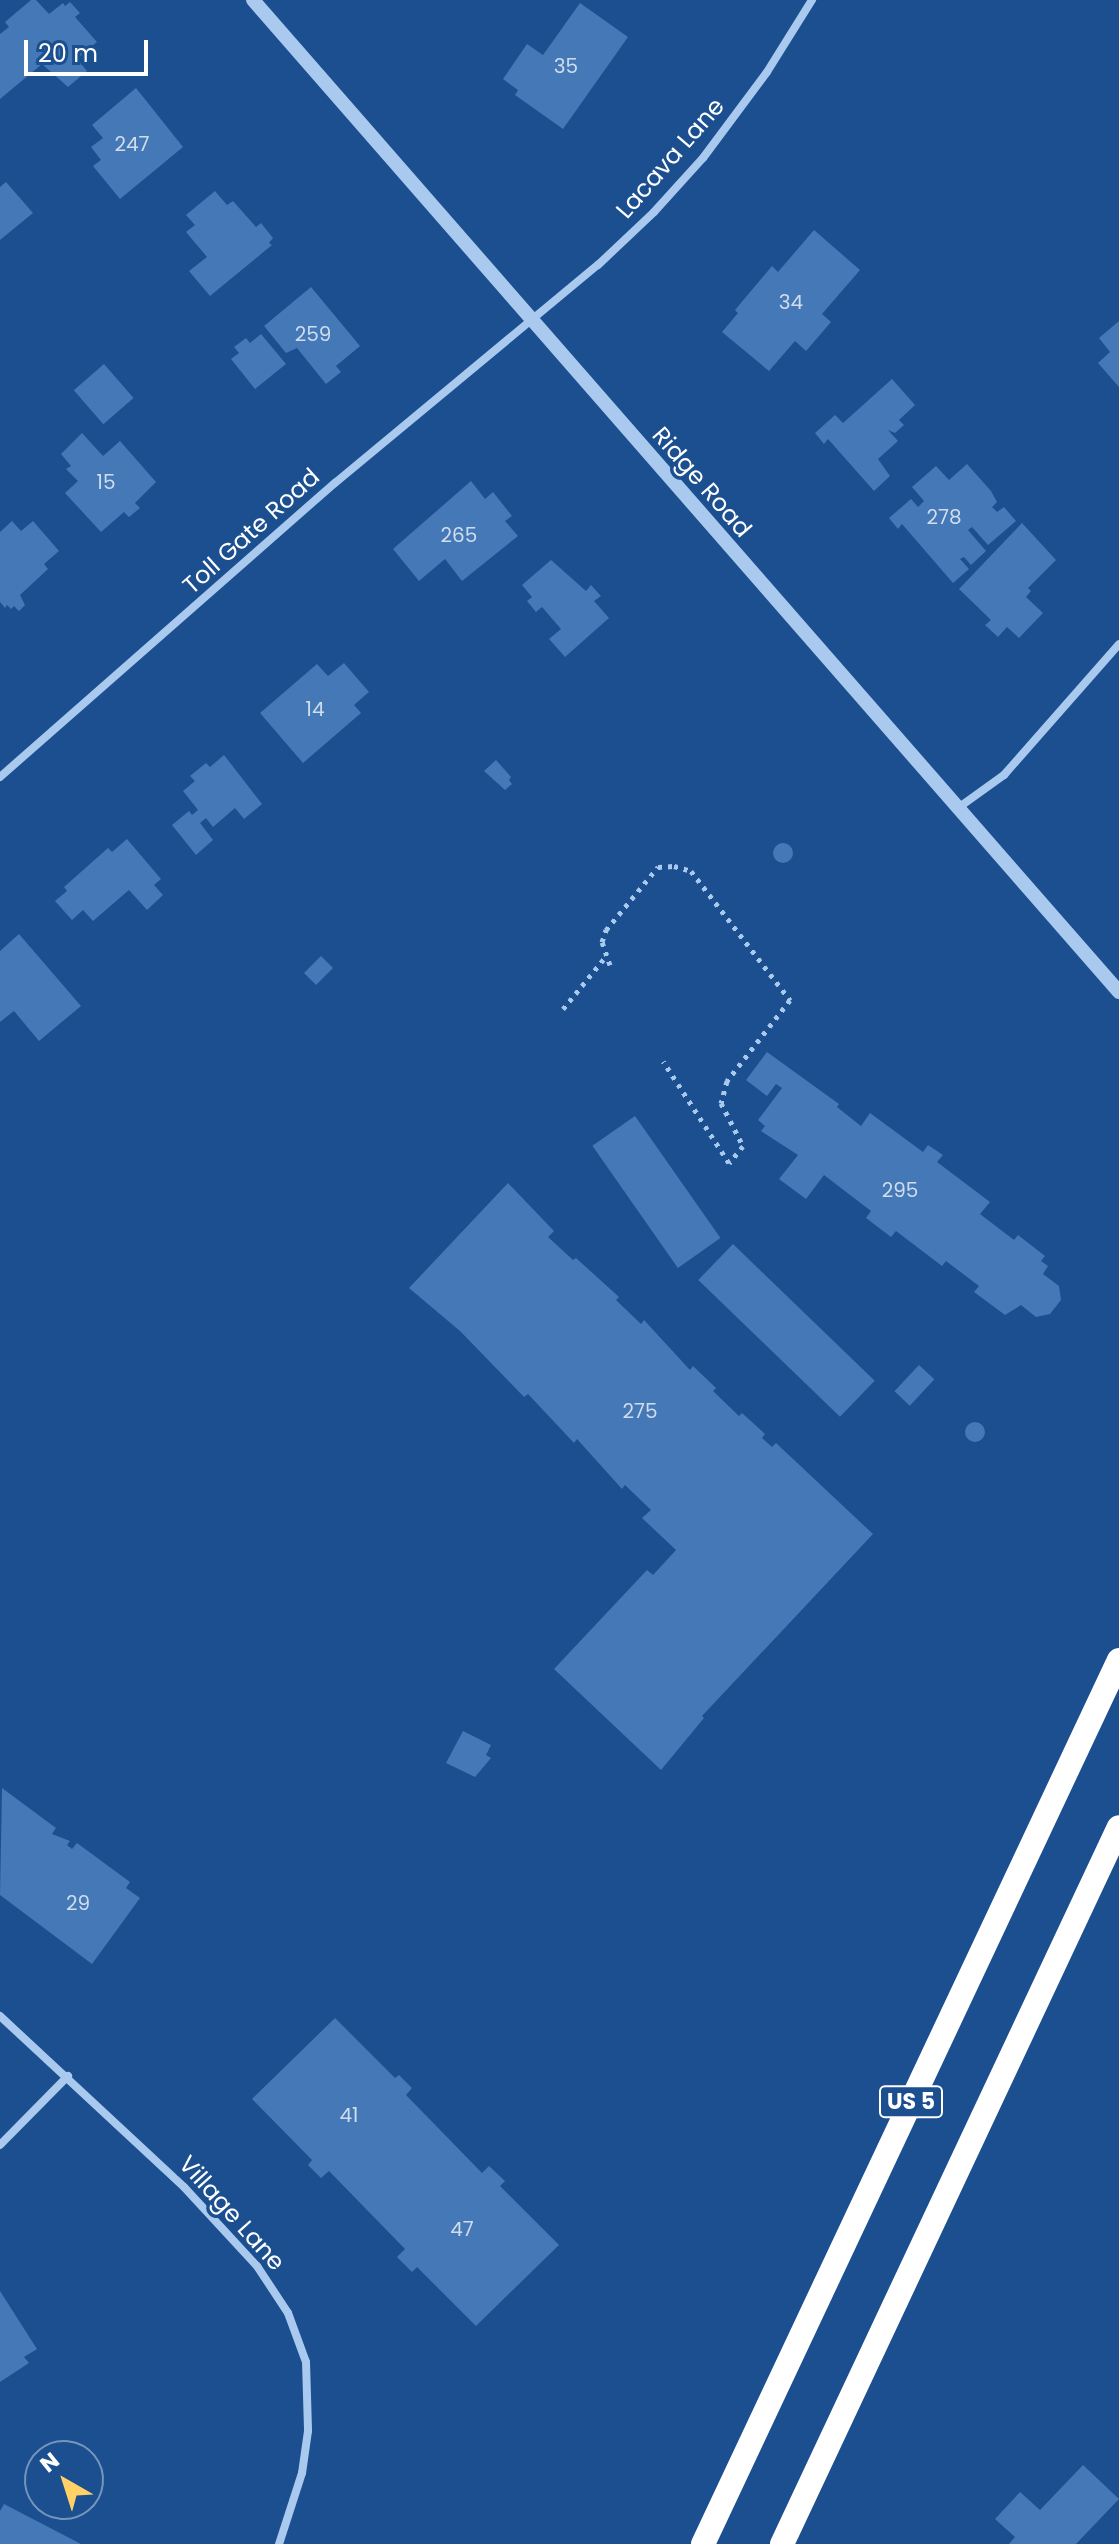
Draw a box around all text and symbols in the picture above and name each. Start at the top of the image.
scale bar [28,24,152,74]
text: 20 m [38,37,98,70]
house number: 35 [554,54,578,78]
street label: Lacava Lane [610,92,730,224]
house number: 247 [115,132,149,156]
house number: 34 [779,290,803,314]
house number: 259 [295,322,331,346]
street label: Ridge Road [646,421,758,543]
street label: Toll Gate Road [177,462,325,600]
house number: 15 [97,470,115,494]
house number: 278 [926,505,962,529]
house number: 265 [441,523,477,547]
house number: 14 [306,697,324,721]
house number: 295 [882,1178,918,1202]
house number: 275 [623,1399,657,1423]
house number: 29 [66,1891,90,1915]
road number: US 5 [877,2084,945,2120]
house number: 41 [340,2103,358,2127]
street label: Village Lane [173,2150,291,2276]
house number: 47 [450,2217,474,2241]
north arrow [24,2440,104,2520]
text: N [34,2445,66,2480]

